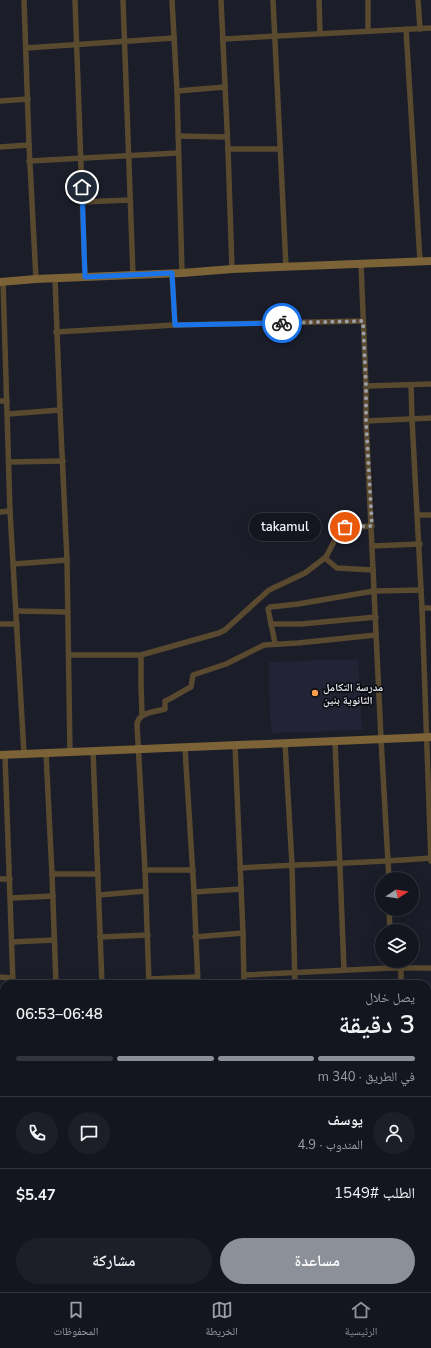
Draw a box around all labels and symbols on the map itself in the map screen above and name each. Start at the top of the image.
pin [65,170,99,204]
courier [262,303,302,343]
pin [328,510,362,544]
callout: takamul [249,513,321,541]
place label: مدرسة التكامل الثانوية بنين [323,680,383,708]
marker: مدرسة التكامل الثانوية بنين [310,688,320,698]
north arrow [375,872,419,916]

